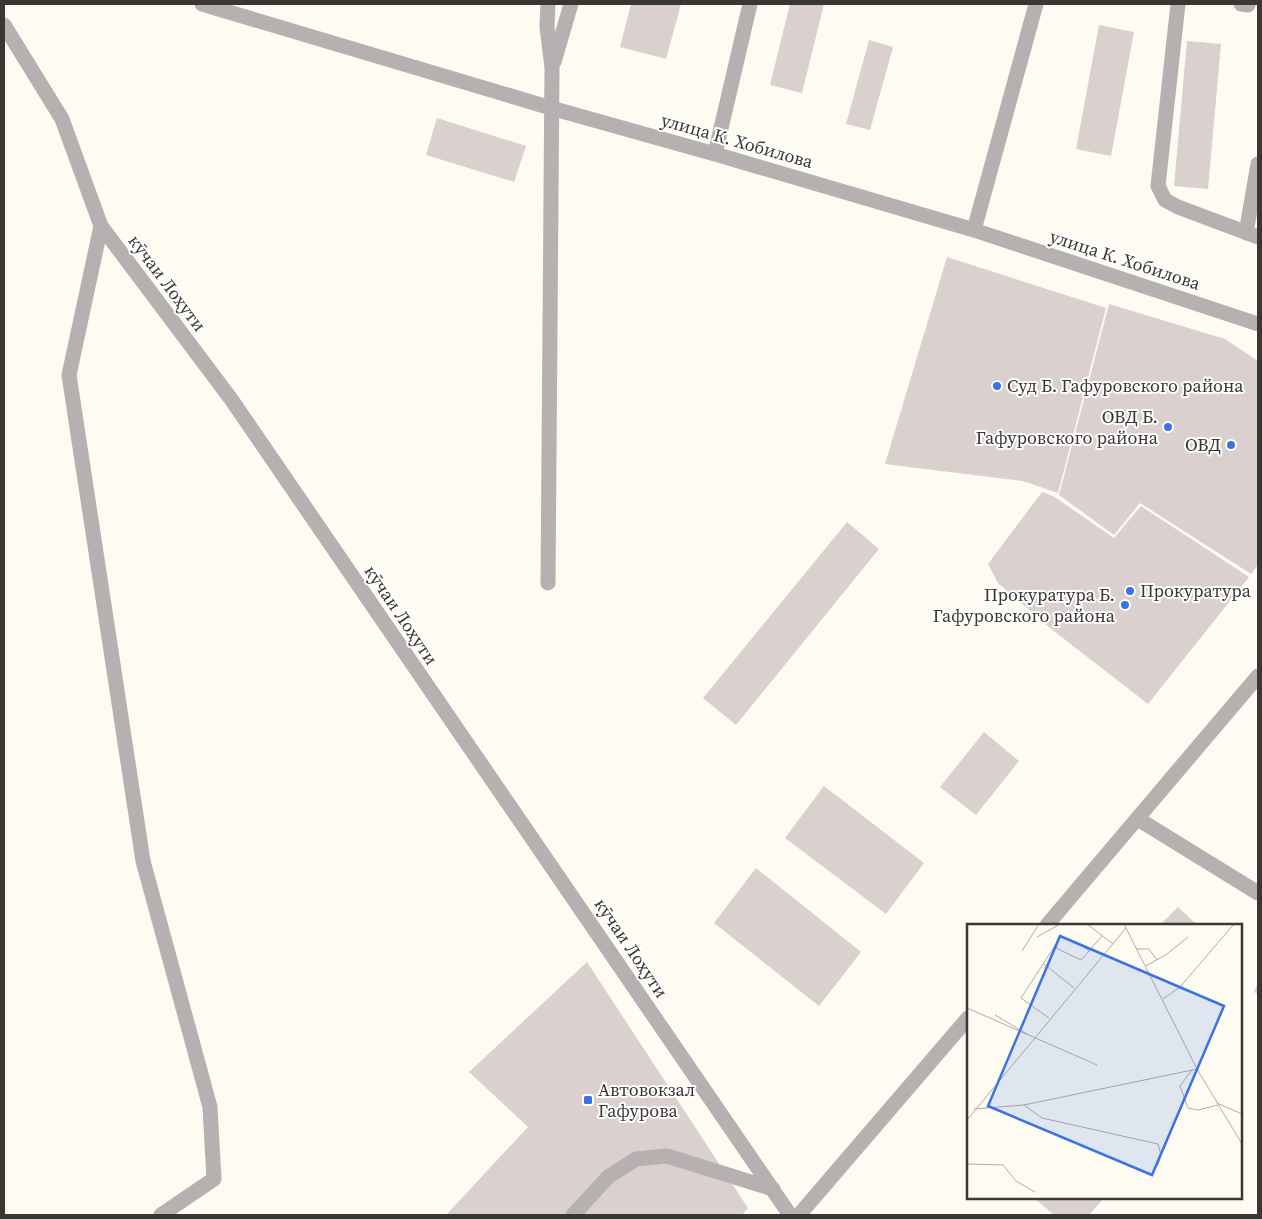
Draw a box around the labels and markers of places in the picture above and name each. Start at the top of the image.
place label: Суд Б. Гафуровского района [1007,373,1244,398]
marker: Суд Б. Гафуровского района [991,380,1003,392]
place label: ОВД Б. Гафуровского района [976,404,1159,450]
marker: ОВД Б. Гафуровского района [1162,421,1174,433]
place label: ОВД [1185,432,1221,457]
marker: ОВД [1225,439,1237,451]
place label: Прокуратура [1140,578,1252,603]
place label: Прокуратура Б. Гафуровского района [933,582,1116,628]
marker: Прокуратура [1124,585,1136,597]
marker: Прокуратура Б. Гафуровского района [1119,599,1131,611]
place label: Автовокзал Гафурова [598,1077,695,1123]
marker: Автовокзал Гафурова [582,1094,594,1106]

